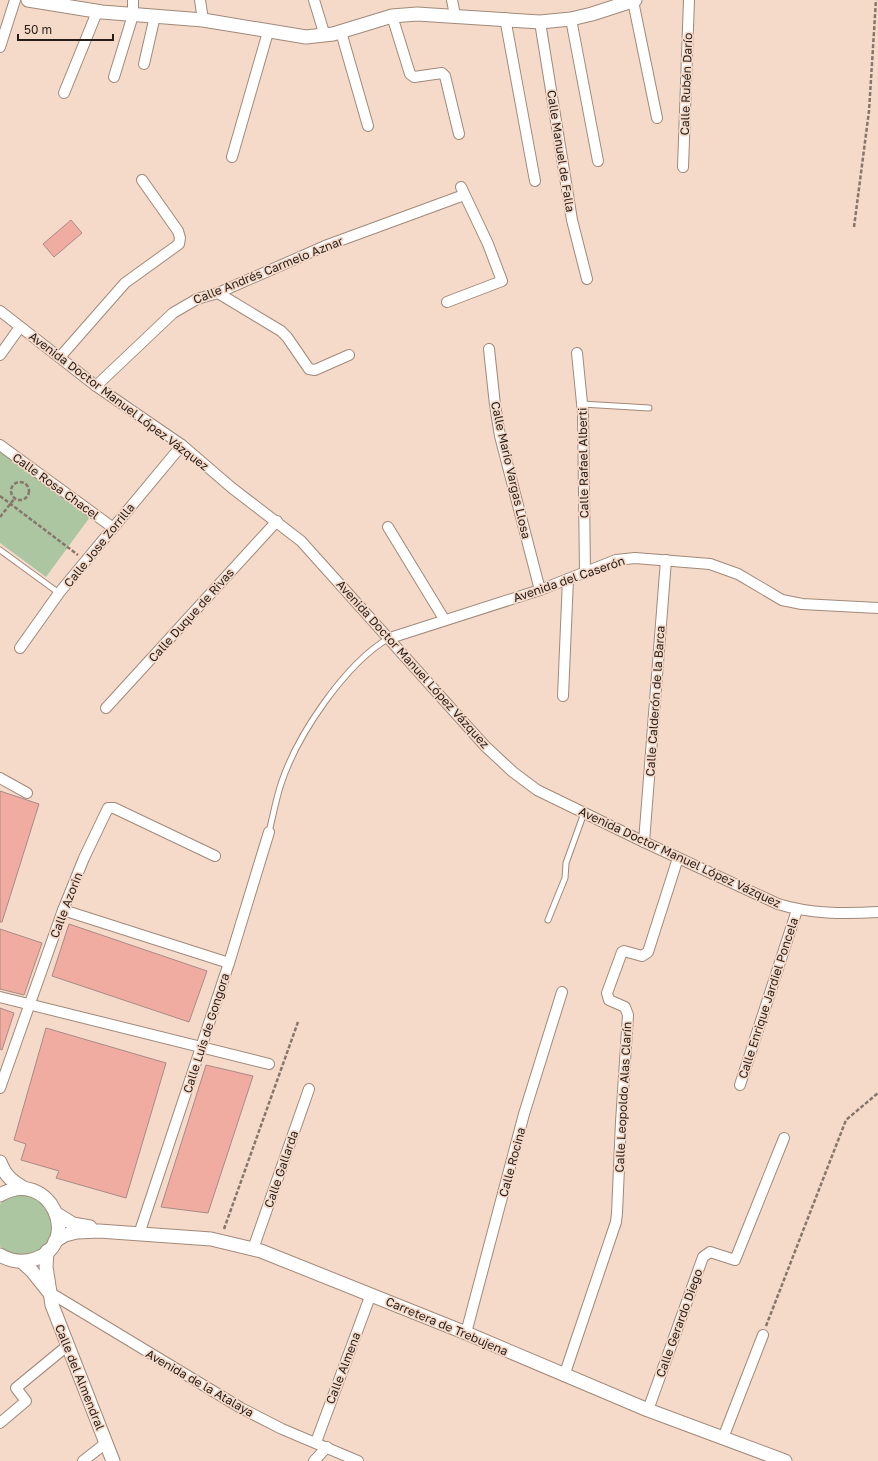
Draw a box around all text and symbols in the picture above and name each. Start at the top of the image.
scale bar [18,16,113,42]
text: 50 m [24,22,52,37]
street label: Calle Rubén Darío [677,32,695,136]
street label: Calle Manuel de Falla [544,89,578,213]
street label: Calle Andrés Carmelo Aznar [191,233,345,307]
street label: Avenida Doctor Manuel López Vázquez [26,328,212,474]
street label: Calle Mario Vargas Llosa [488,400,534,540]
street label: Calle Rafael Alberti [575,407,591,519]
street label: Calle Rosa Chacel [10,450,102,523]
street label: Calle Jose Zorrilla [60,500,138,590]
street label: Avenida del Caserón [511,553,627,605]
street label: Calle Duque de Rivas [145,565,237,665]
street label: Avenida Doctor Manuel López Vázquez [333,577,493,751]
street label: Calle Calderón de la Barca [642,625,668,777]
street label: Avenida Doctor Manuel López Vázquez [577,803,783,911]
street label: Calle Azorin [47,870,85,940]
street label: Calle Enrique Jardiel Poncela [735,916,801,1080]
street label: Calle Luis de Gongora [180,971,232,1095]
street label: Calle Leopoldo Alas Clarín [612,1021,634,1173]
street label: Calle Rocina [495,1125,529,1199]
street label: Calle Gallarda [261,1128,301,1210]
street label: Calle Gerardo Diego [652,1267,706,1379]
street label: Carretera de Trebujena [384,1293,510,1359]
street label: Calle del Almendral [52,1322,108,1432]
street label: Calle Almena [322,1330,364,1406]
street label: Avenida de la Atalaya [143,1346,257,1420]

